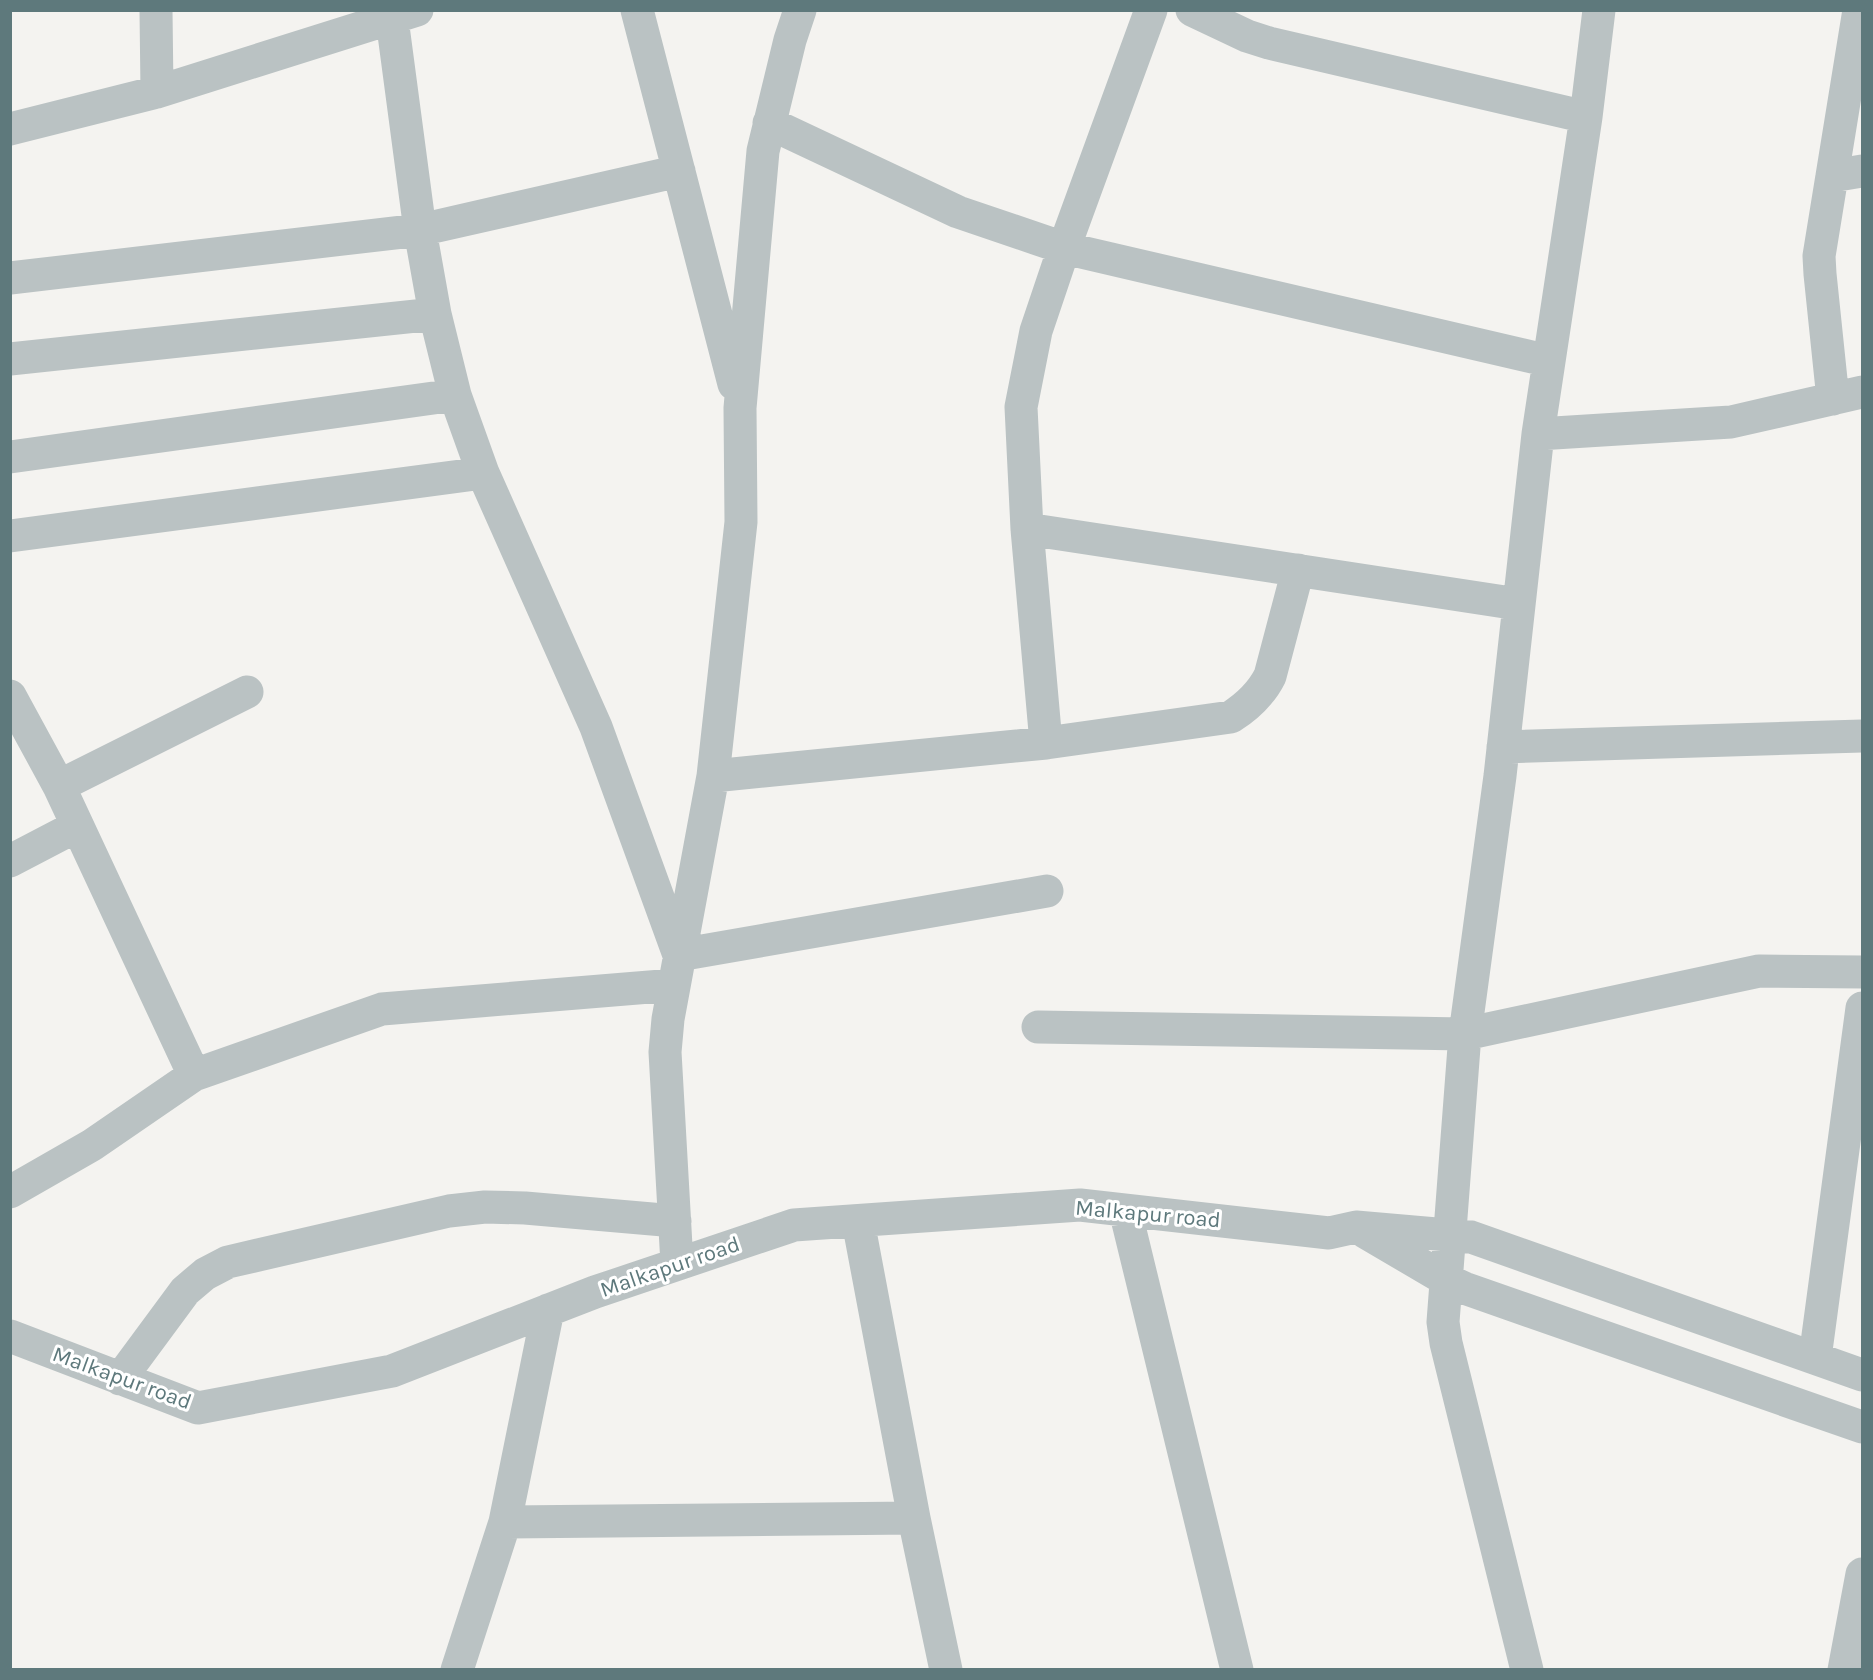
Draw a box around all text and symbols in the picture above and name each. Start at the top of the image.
street label: Malkapur road [1074,1195,1222,1233]
street label: Malkapur road [597,1231,743,1303]
street label: Malkapur road [49,1341,195,1415]

